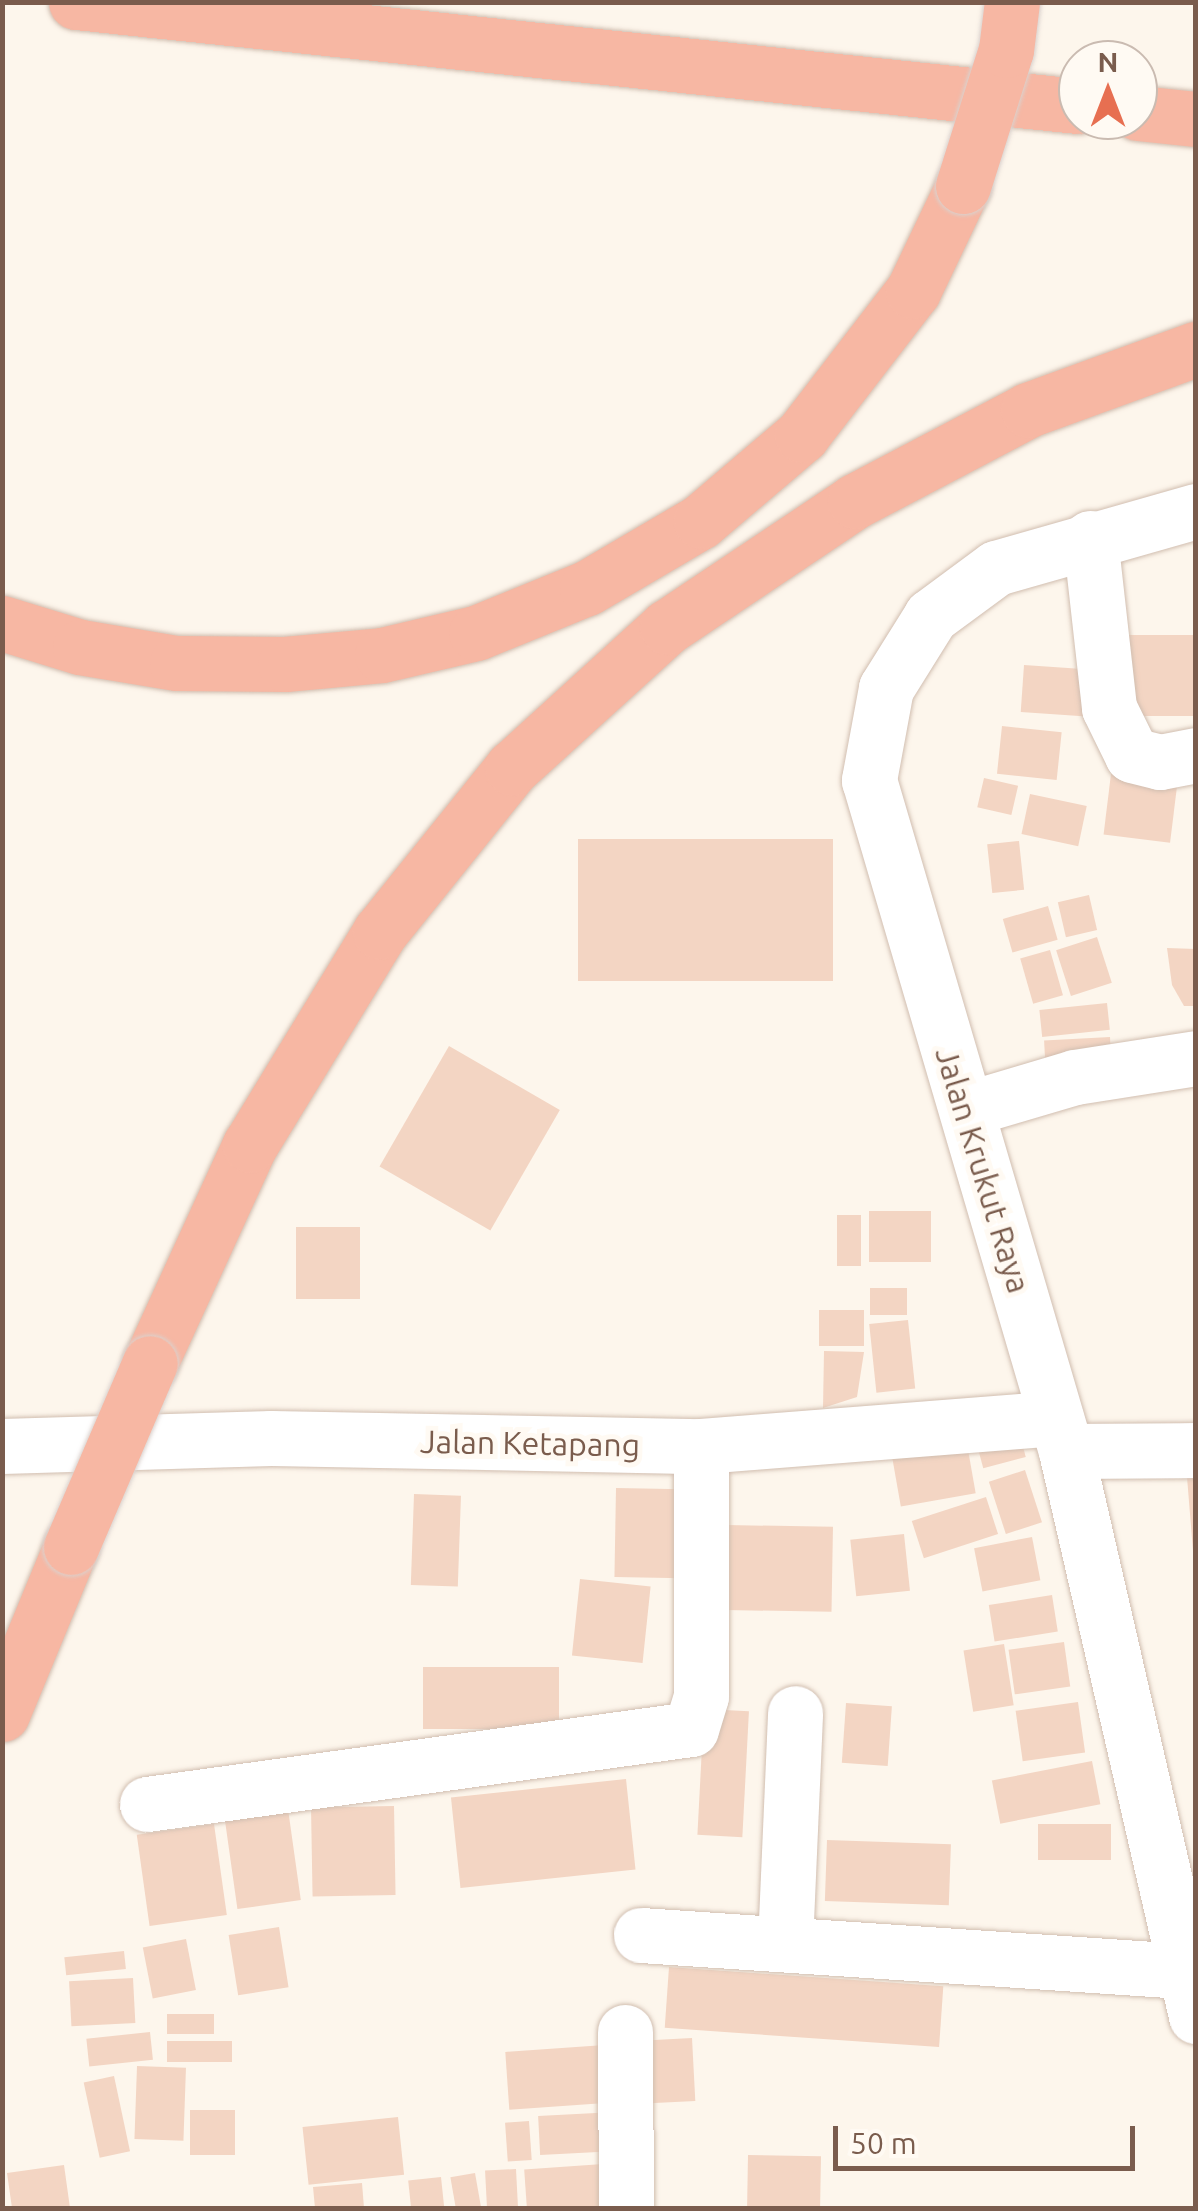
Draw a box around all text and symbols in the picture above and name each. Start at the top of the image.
north arrow [1058,40,1158,140]
text: N [1098,46,1118,77]
street label: Jalan Krukut Raya [927,1042,1039,1298]
street label: Jalan Ketapang [420,1422,640,1464]
scale bar [838,2106,1140,2168]
text: 50 m [850,2126,917,2160]

